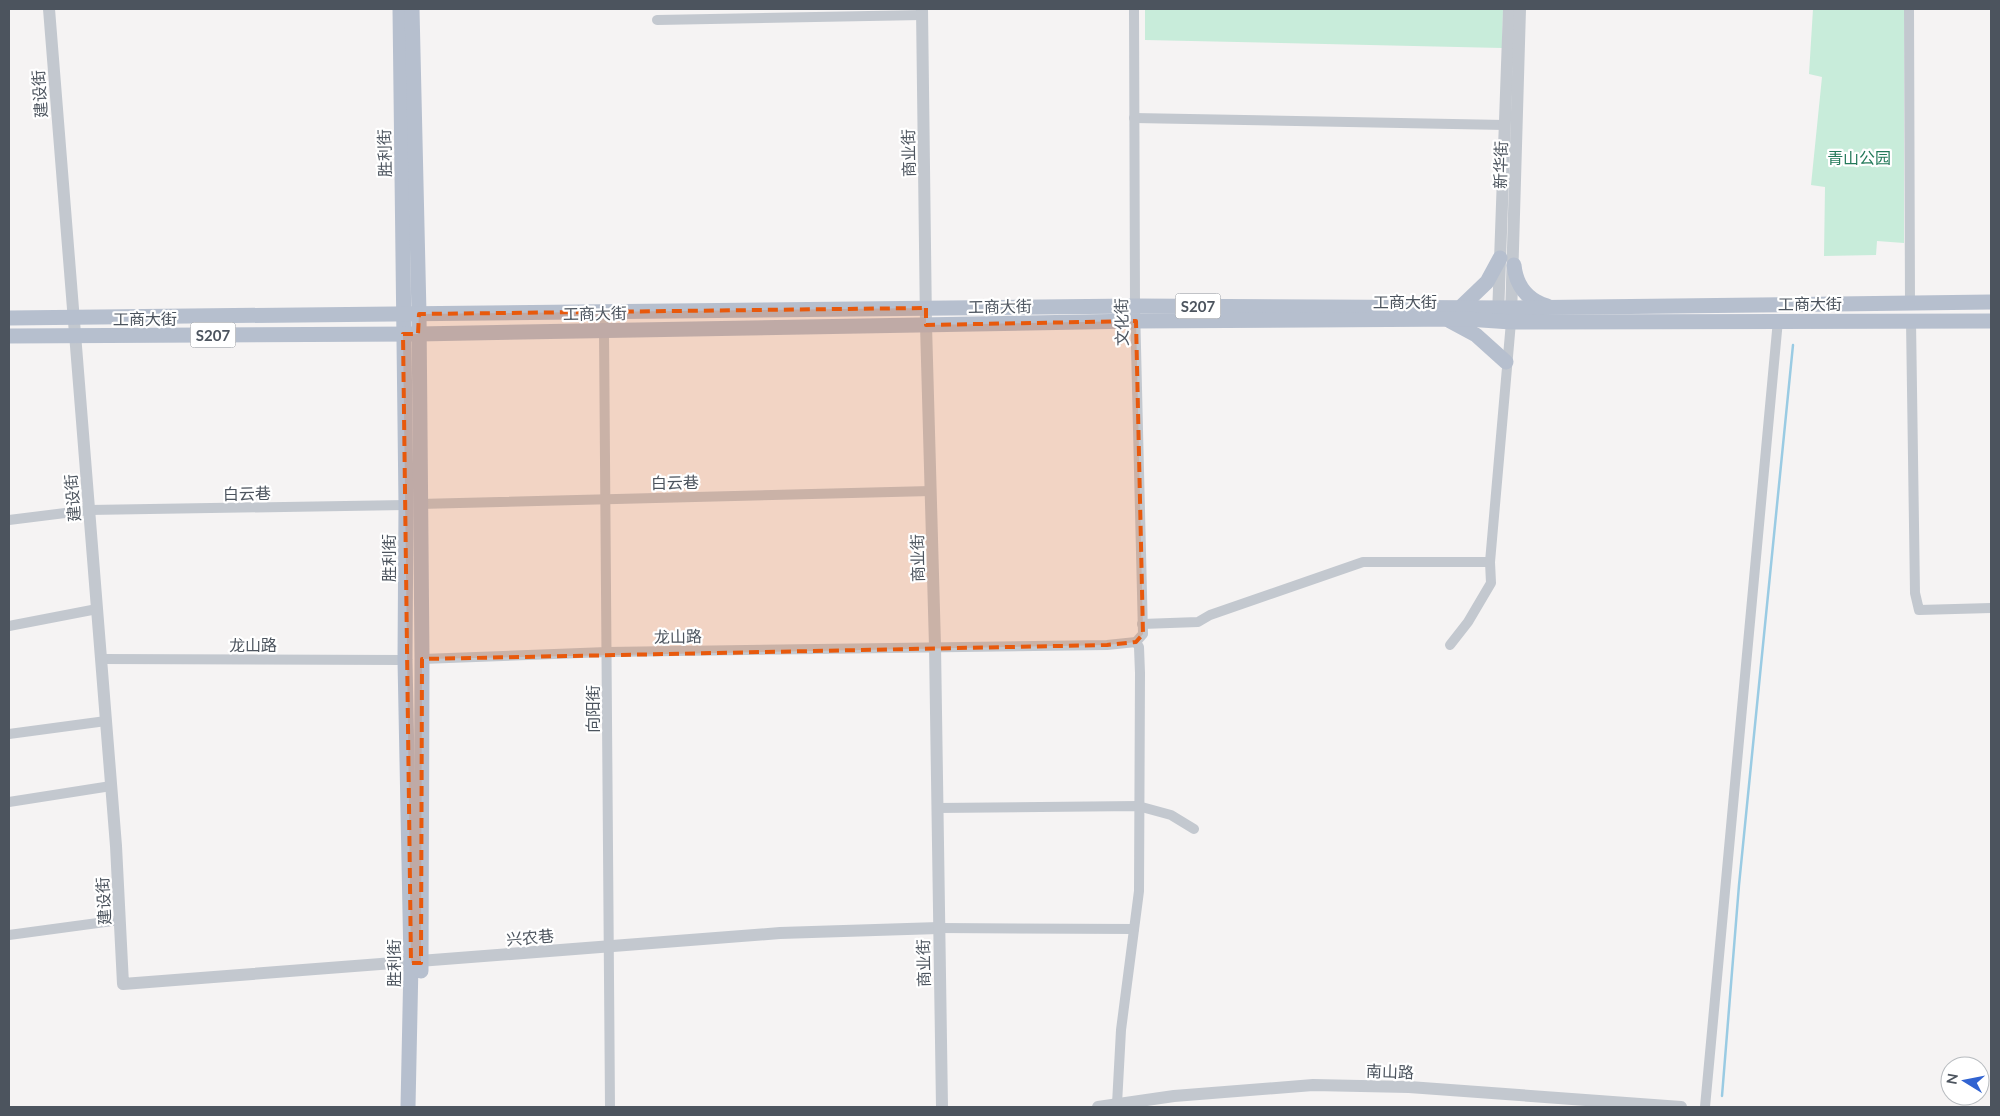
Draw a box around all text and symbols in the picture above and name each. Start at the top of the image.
street label: 建设街 [28,69,50,119]
street label: 胜利街 [374,129,394,177]
street label: 商业街 [898,129,918,177]
street label: 新华街 [1490,141,1510,189]
park label: 青山公园 [1827,148,1891,167]
street label: 工商大街 [1373,292,1437,311]
road number: S207 [1176,294,1220,318]
street label: 工商大街 [1778,294,1842,313]
street label: 工商大街 [968,296,1032,316]
street label: 文化街 [1111,298,1131,346]
street label: 工商大街 [563,303,627,323]
street label: 工商大街 [113,309,177,328]
road number: S207 [190,322,236,348]
street label: 白云巷 [651,472,699,492]
street label: 建设街 [60,473,84,523]
street label: 白云巷 [223,483,271,503]
street label: 胜利街 [379,534,398,582]
street label: 商业街 [907,534,927,582]
street label: 龙山路 [654,626,702,646]
street label: 龙山路 [229,635,277,654]
street label: 向阳街 [583,685,602,733]
street label: 建设街 [92,877,114,925]
street label: 兴农巷 [505,925,555,949]
street label: 胜利街 [384,939,403,987]
street label: 商业街 [913,939,933,987]
north arrow [1940,1056,1990,1106]
street label: 南山路 [1366,1061,1414,1081]
text: N [1942,1072,1961,1085]

